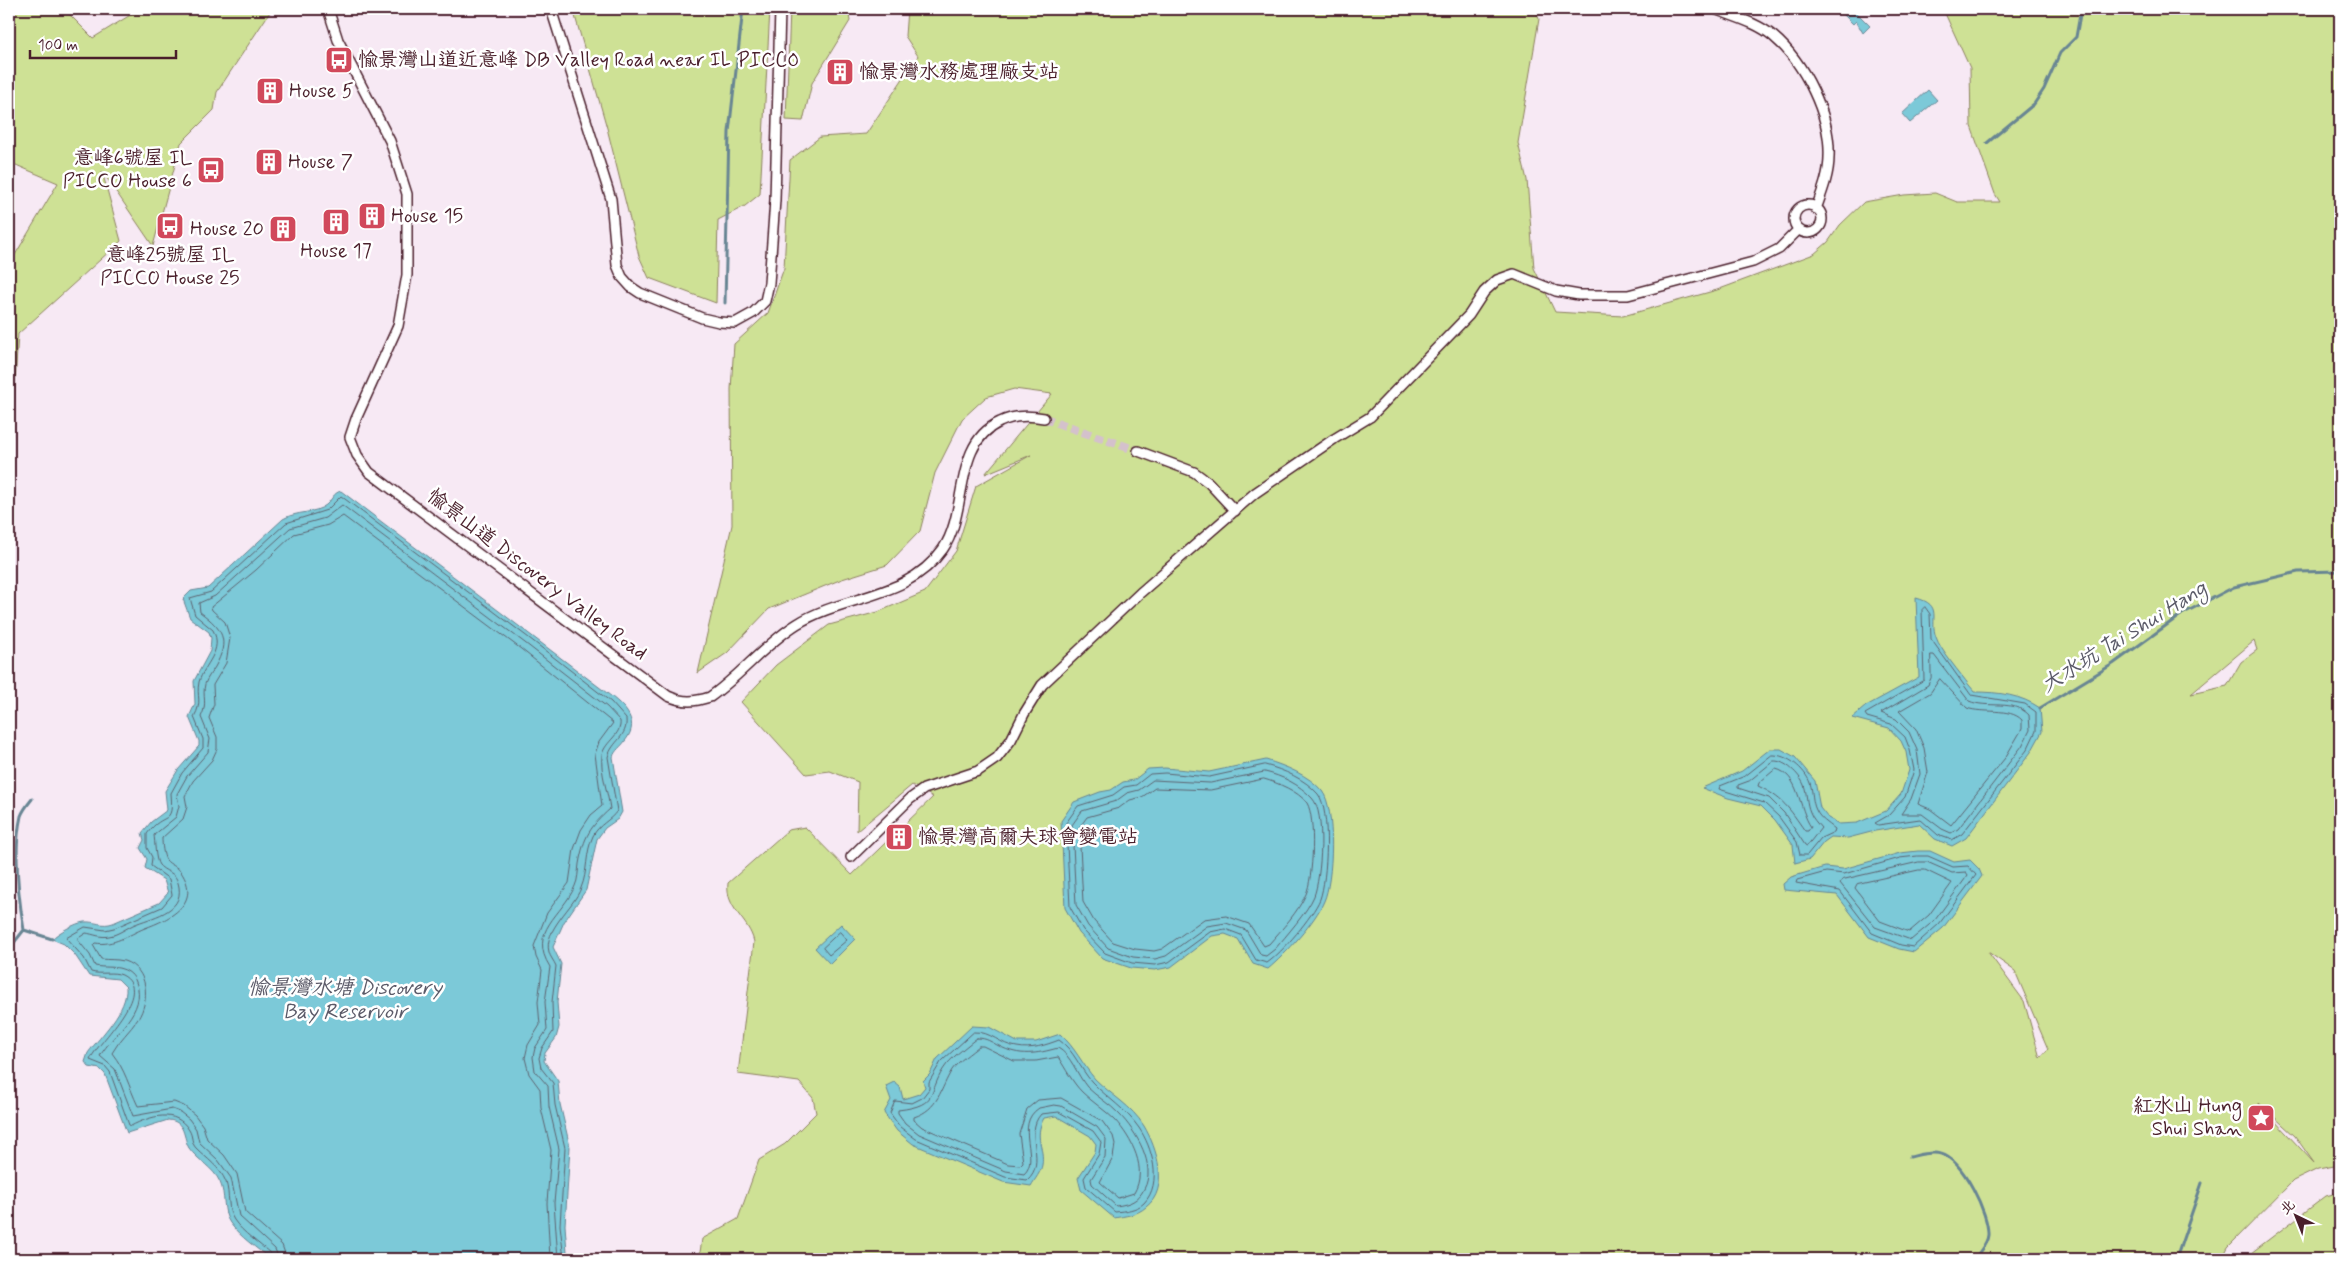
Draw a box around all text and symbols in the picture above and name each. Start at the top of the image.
scale bar [30,28,176,60]
text: 100 m [38,36,78,56]
bus stop icon: 愉景灣山道近意峰 DB Valley Road near IL PICCO [324,45,354,75]
place label: 愉景灣山道近意峰 DB Valley Road near IL PICCO [358,47,799,74]
building icon: 愉景灣水務處理廠支站 [825,57,855,87]
place label: 愉景灣水務處理廠支站 [859,59,1059,86]
building icon: House 5 [255,76,285,106]
place label: House 5 [289,78,354,105]
place label: 意峰6號屋 IL PICCO House 6 [63,145,193,195]
building icon: House 7 [254,147,284,177]
place label: House 7 [288,149,353,176]
bus stop icon: 意峰6號屋 IL PICCO House 6 [196,155,226,185]
building icon: House 15 [357,201,387,231]
place label: House 15 [391,203,463,230]
building icon: House 17 [321,207,351,237]
bus stop icon: 意峰25號屋 IL PICCO House 25 [155,211,185,241]
building icon: House 20 [268,214,298,244]
place label: House 20 [190,216,264,243]
place label: House 17 [300,238,372,265]
place label: 意峰25號屋 IL PICCO House 25 [100,242,240,292]
street label: 愉景山道 Discovery Valley Road [421,483,653,667]
water label: 大水坑 Tai Shui Hang [2036,574,2214,701]
building icon: 愉景灣高爾夫球會變電站 [884,822,914,852]
place label: 愉景灣高爾夫球會變電站 [918,824,1138,851]
water label: 愉景灣水塘 Discovery Bay Reservoir [248,974,443,1026]
place label: 紅水山 Hung Shui Shan [2133,1093,2242,1143]
place icon: 紅水山 Hung Shui Shan [2246,1103,2276,1133]
north arrow [2272,1190,2322,1240]
text: 北 [2277,1196,2299,1219]

